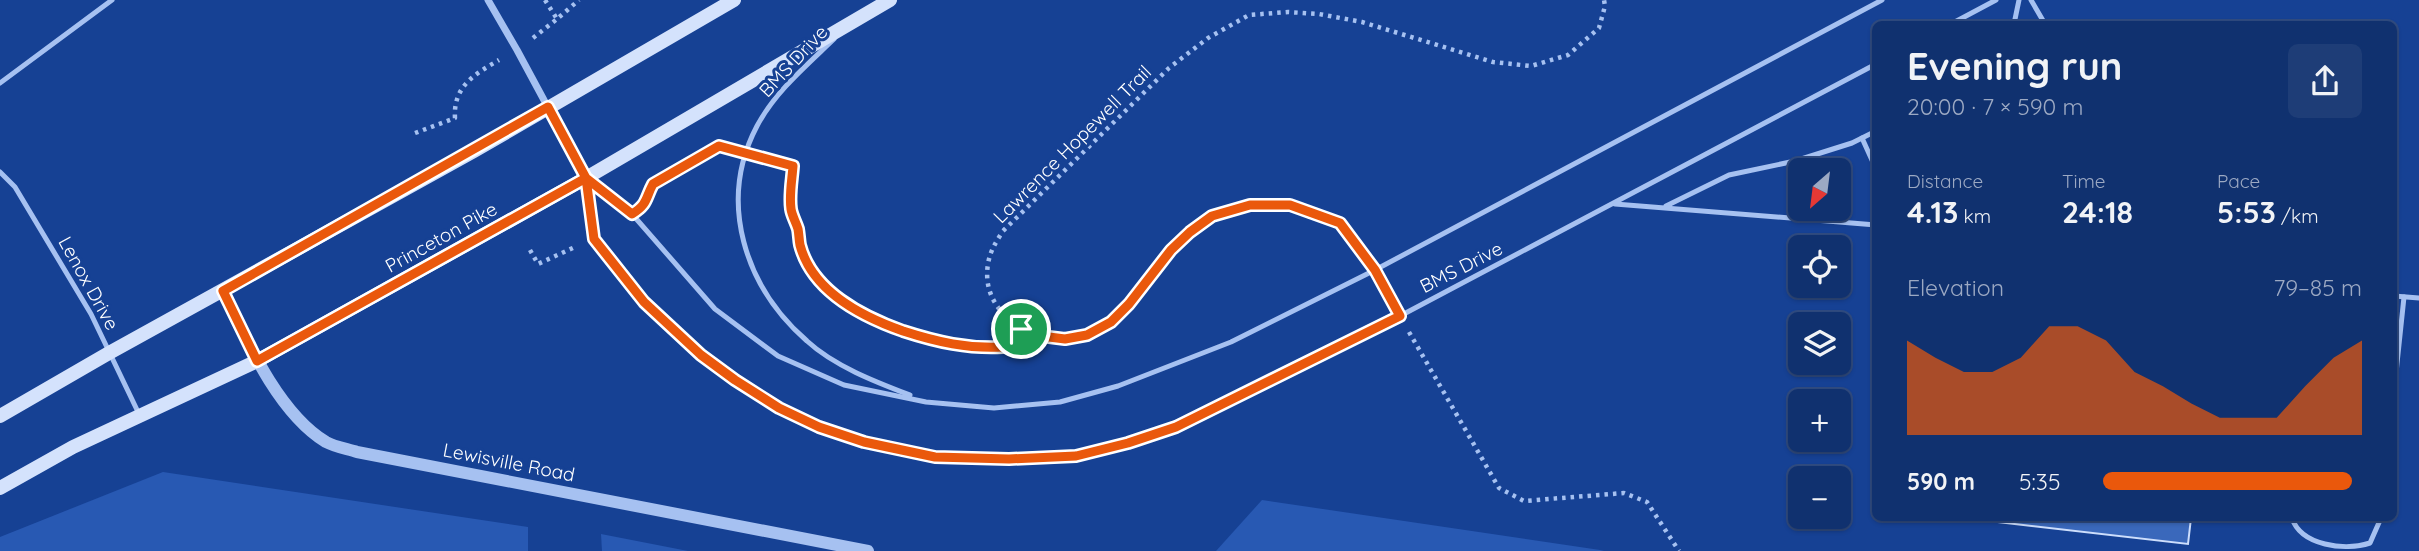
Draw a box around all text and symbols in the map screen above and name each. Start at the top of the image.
street label: BMS Drive [754,20,832,102]
text: Evening run [1907,42,2122,90]
button: share [2288,44,2362,118]
street label: Lawrence Hopewell Trail [988,60,1156,228]
text: 20:00 · 7 × 590 m [1907,92,2083,121]
north arrow [1788,158,1852,220]
map controls [1788,158,1851,529]
text: Distance [1907,169,1983,193]
text: Time [2062,169,2106,193]
text: Pace [2217,169,2260,193]
text: 4.13 [1907,193,1958,231]
text: 24:18 [2062,193,2133,231]
text: 5:53 [2217,193,2276,231]
street label: Princeton Pike [381,196,501,278]
text: km [1958,204,1991,228]
text: /km [2276,204,2318,228]
street label: Lenox Drive [53,232,125,334]
button: locate [1788,235,1851,298]
street label: BMS Drive [1416,236,1506,298]
text: Elevation [1907,273,2004,302]
text: 79–85 m [2273,273,2362,302]
pin [991,299,1051,359]
icon: arrive [1002,310,1040,348]
button: layers [1788,312,1851,375]
button: + [1788,389,1851,452]
street label: Lewisville Road [441,437,577,487]
button: − [1788,466,1851,529]
text: 590 m [1907,467,1975,496]
text: 5:35 [2019,467,2060,496]

